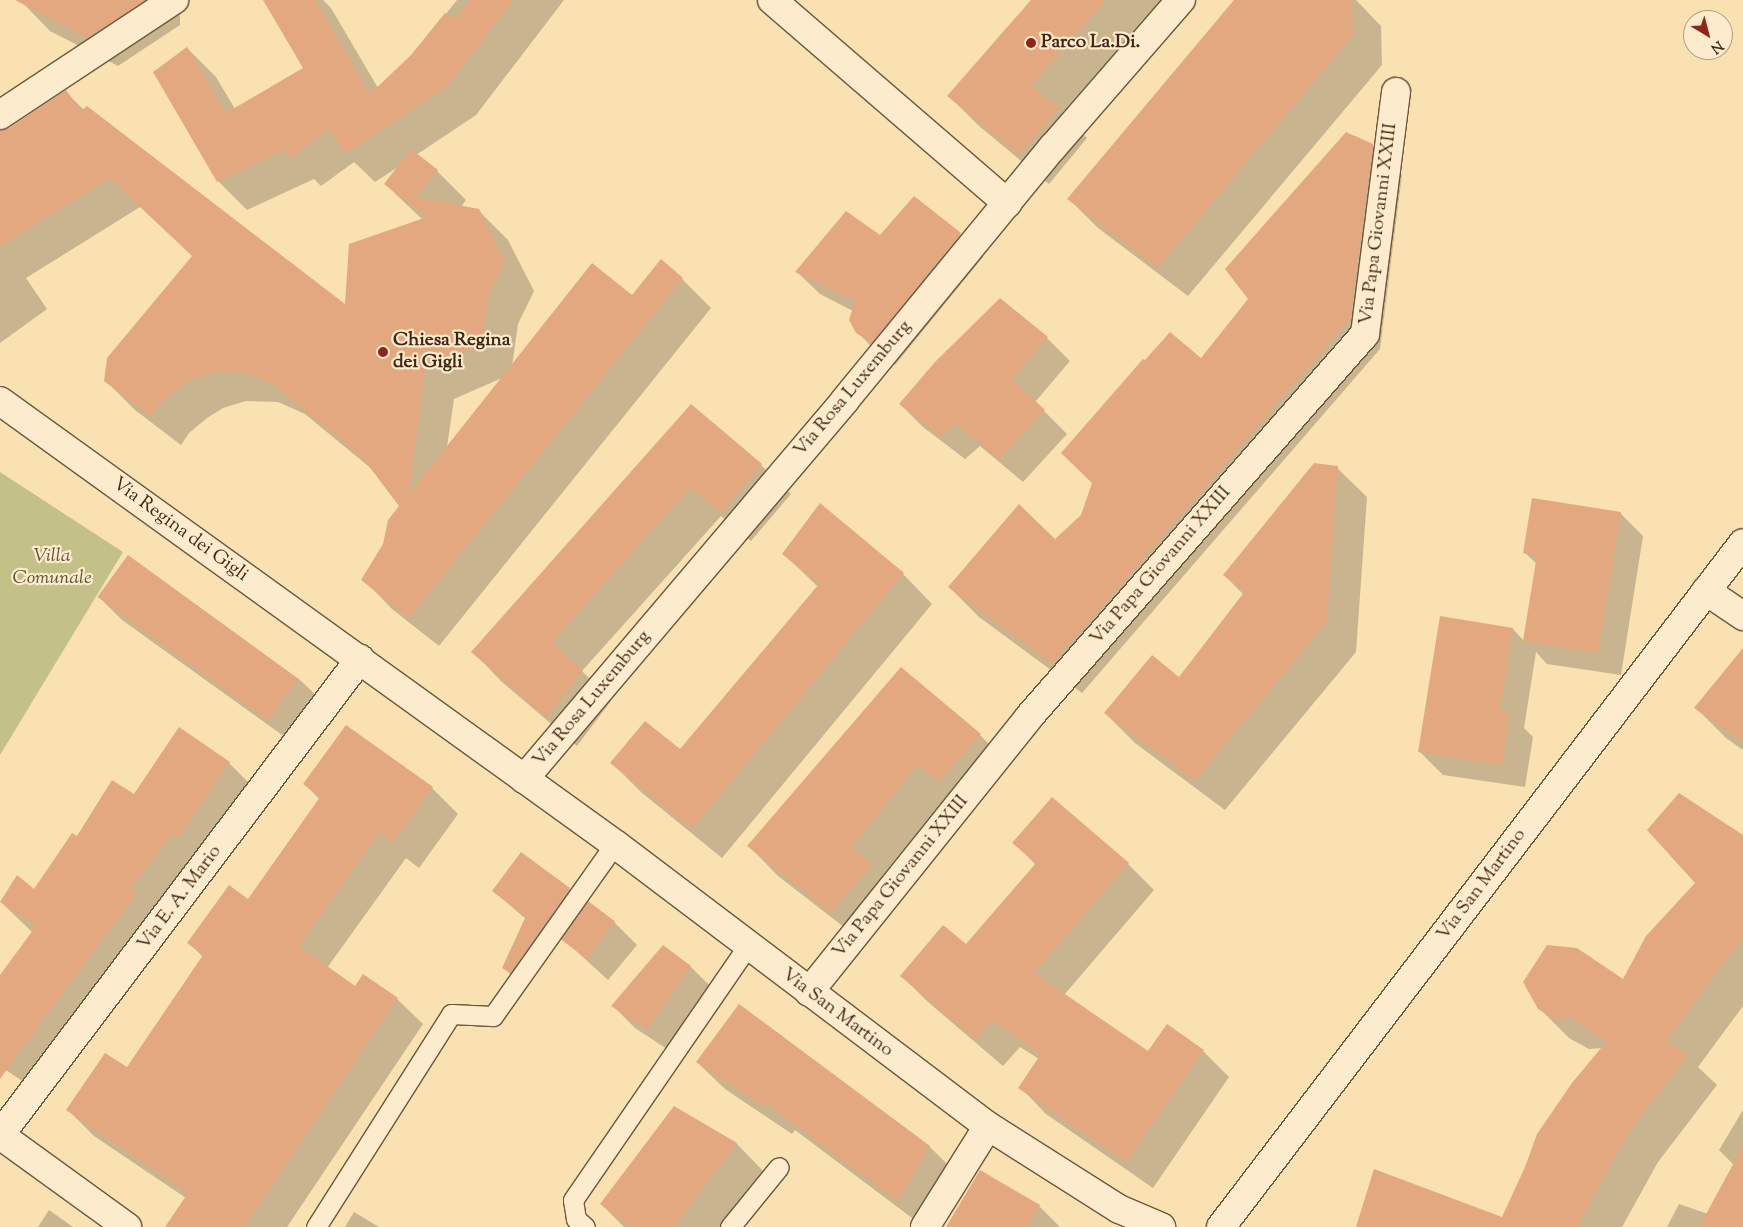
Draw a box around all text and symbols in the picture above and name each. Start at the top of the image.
north arrow [1683,10,1733,60]
place label: Parco La.Di. [1041,32,1140,54]
text: N [1706,35,1727,58]
marker: Parco La.Di. [1025,37,1037,49]
street label: Via Papa Giovanni XXIII [1355,122,1403,326]
street label: Via Rosa Luxemburg [789,316,917,462]
place label: Chiesa Regina dei Gigli [393,330,511,374]
marker: Chiesa Regina dei Gigli [377,346,389,358]
street label: Via Regina dei Gigli [107,473,253,587]
street label: Via Papa Giovanni XXIII [1086,482,1236,650]
park label: Villa Comunale [12,546,92,590]
street label: Via Rosa Luxemburg [528,626,656,772]
street label: Via Papa Giovanni XXIII [828,791,974,963]
street label: Via San Martino [1433,825,1531,945]
street label: Via E. A. Mario [133,841,227,955]
street label: Via San Martino [777,964,897,1062]

